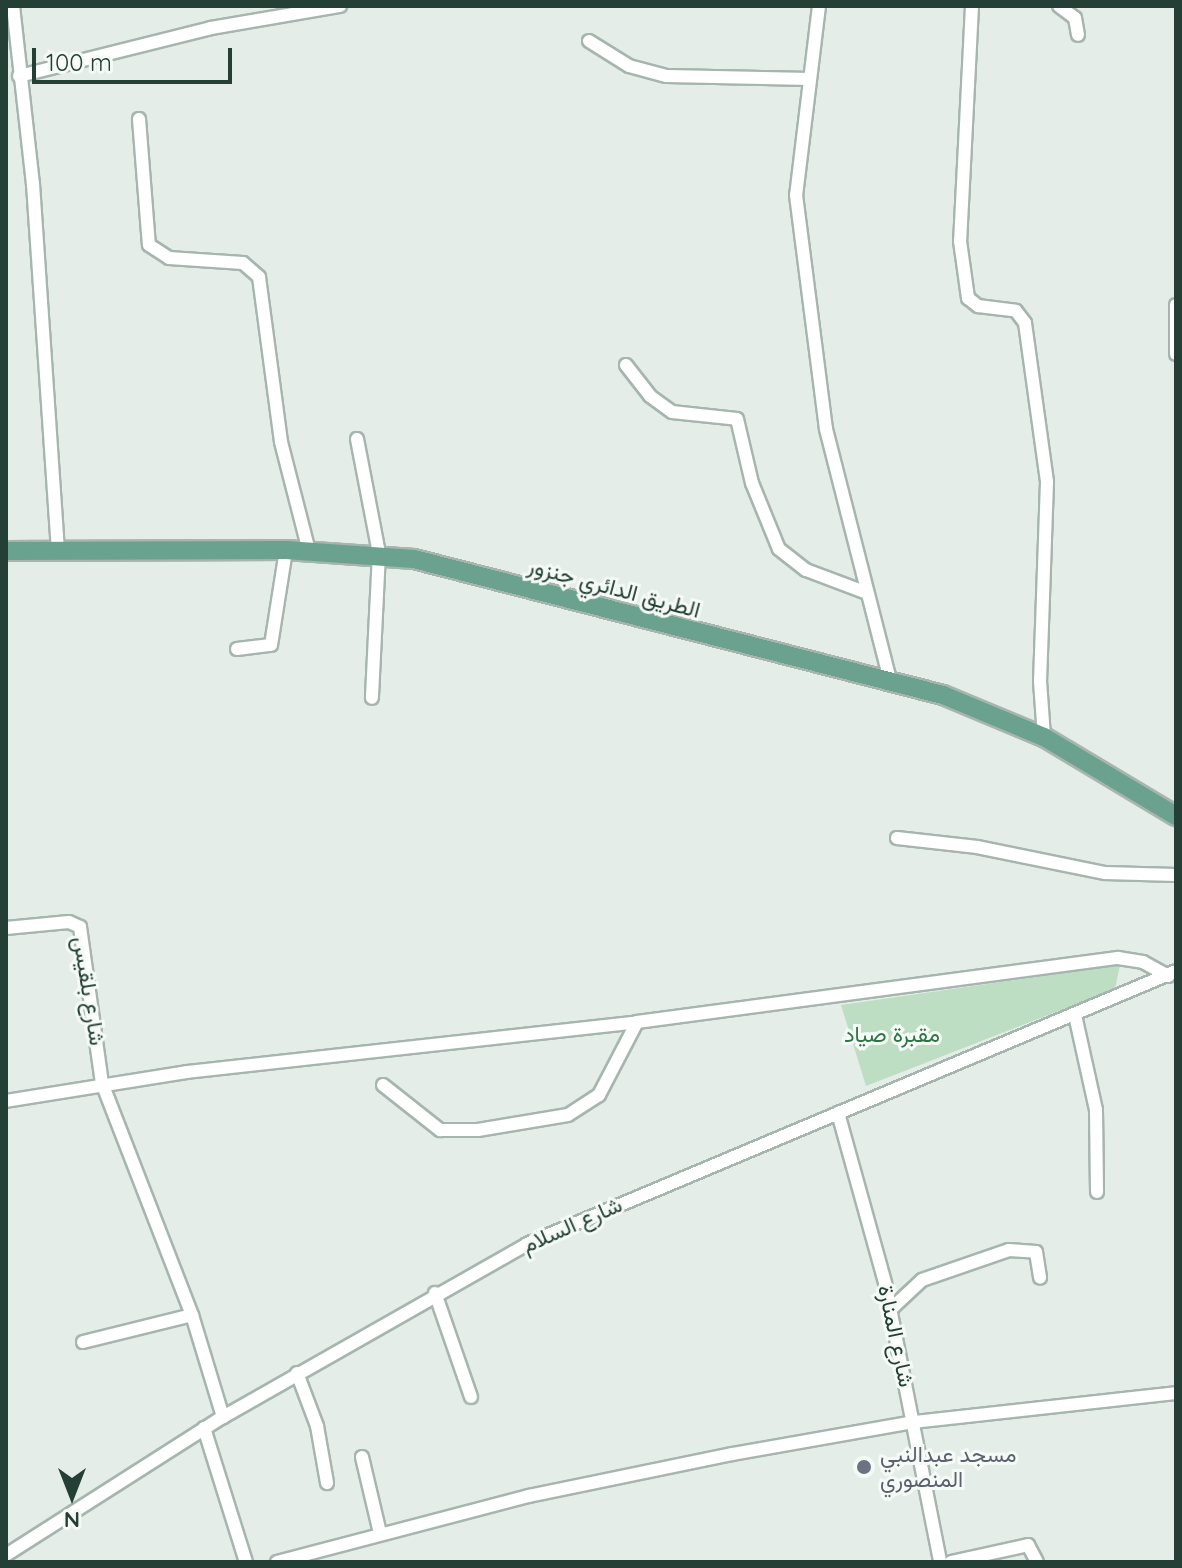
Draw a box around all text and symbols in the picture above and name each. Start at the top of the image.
scale bar [36,32,236,82]
text: 100 m [46,47,112,77]
street label: الطريق الدائري جنزور [525,552,703,624]
street label: شارع بلقيس [67,935,111,1047]
park label: مقبرة صياد [844,1022,940,1048]
street label: شارع السلام [518,1191,626,1259]
street label: شارع المنارة [872,1283,920,1389]
place label: مسجد عبدالنبي المنصوري [880,1441,1017,1492]
north arrow [32,1456,112,1536]
marker: مسجد عبدالنبي المنصوري [855,1458,873,1476]
text: N [64,1506,80,1534]

